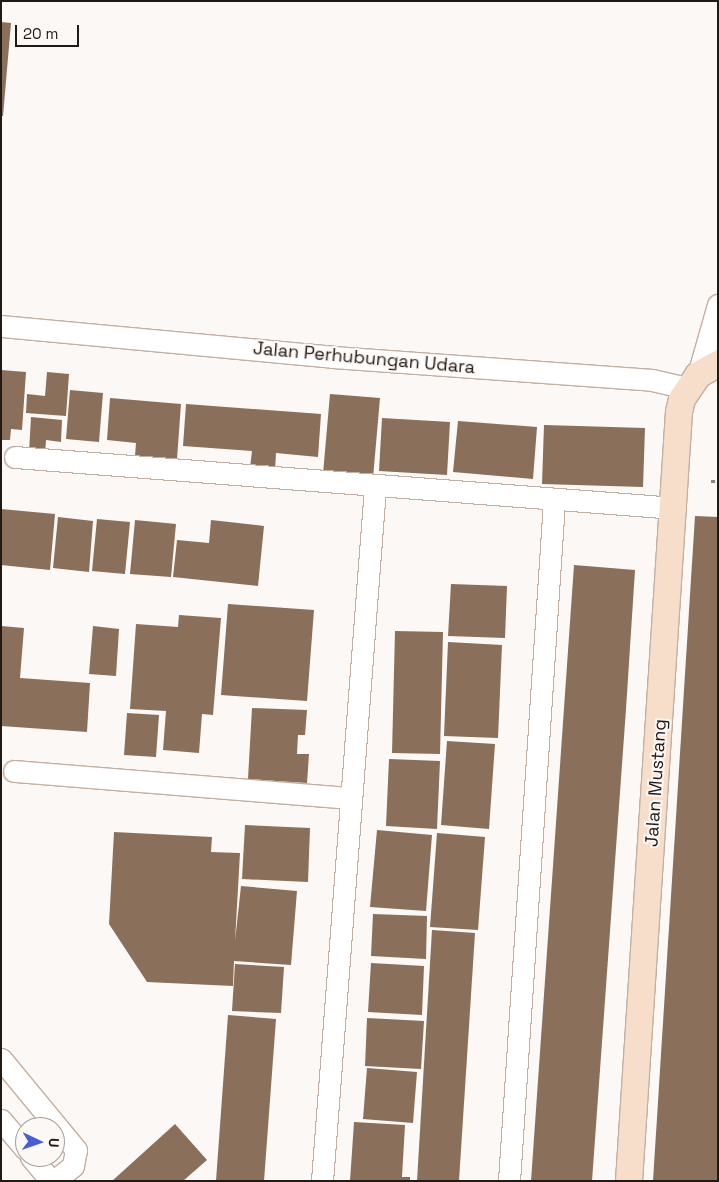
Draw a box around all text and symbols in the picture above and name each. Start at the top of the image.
scale bar [18,15,81,47]
text: 20 m [23,24,58,43]
street label: Jalan Perhubungan Udara [252,338,476,378]
street label: Jalan Mustang [641,718,671,848]
north arrow [15,1117,65,1167]
text: U [45,1138,63,1148]

